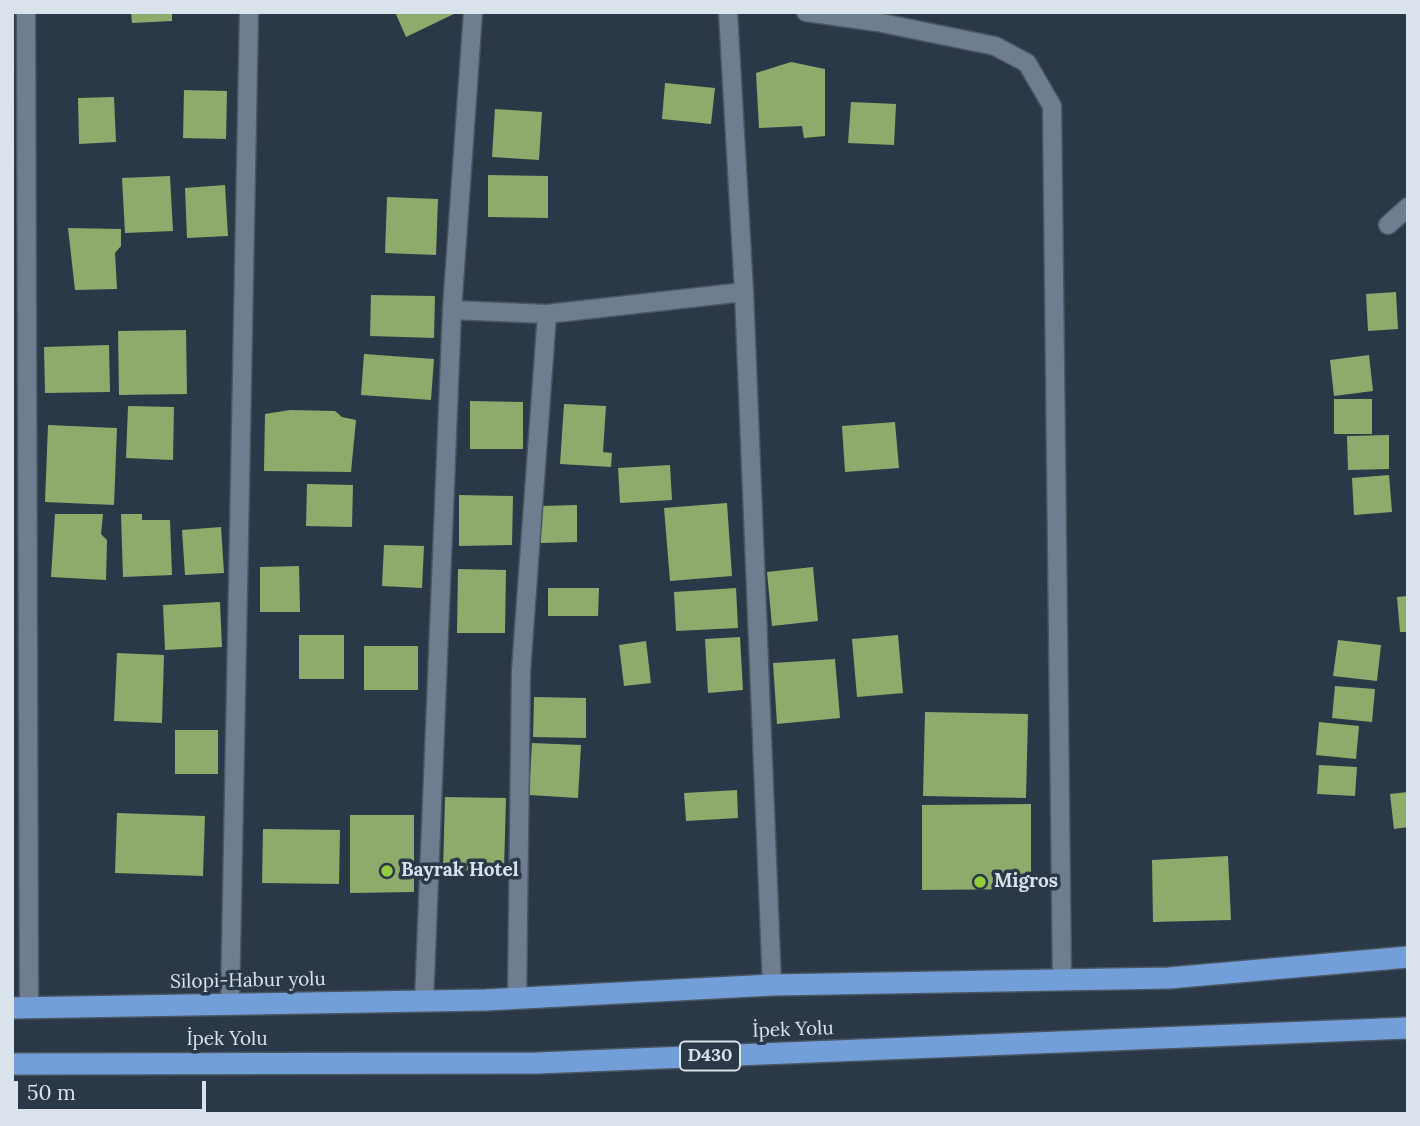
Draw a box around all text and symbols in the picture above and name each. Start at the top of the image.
place label: Bayrak Hotel [401,860,519,882]
marker: Bayrak Hotel [379,863,395,879]
place label: Migros [994,871,1058,893]
marker: Migros [972,874,988,890]
street label: Silopi-Habur yolu [170,968,326,994]
street label: İpek Yolu [752,1017,834,1043]
street label: İpek Yolu [186,1029,268,1051]
road number: D430 [680,1042,740,1070]
scale bar [18,1066,210,1110]
text: 50 m [27,1079,76,1106]

